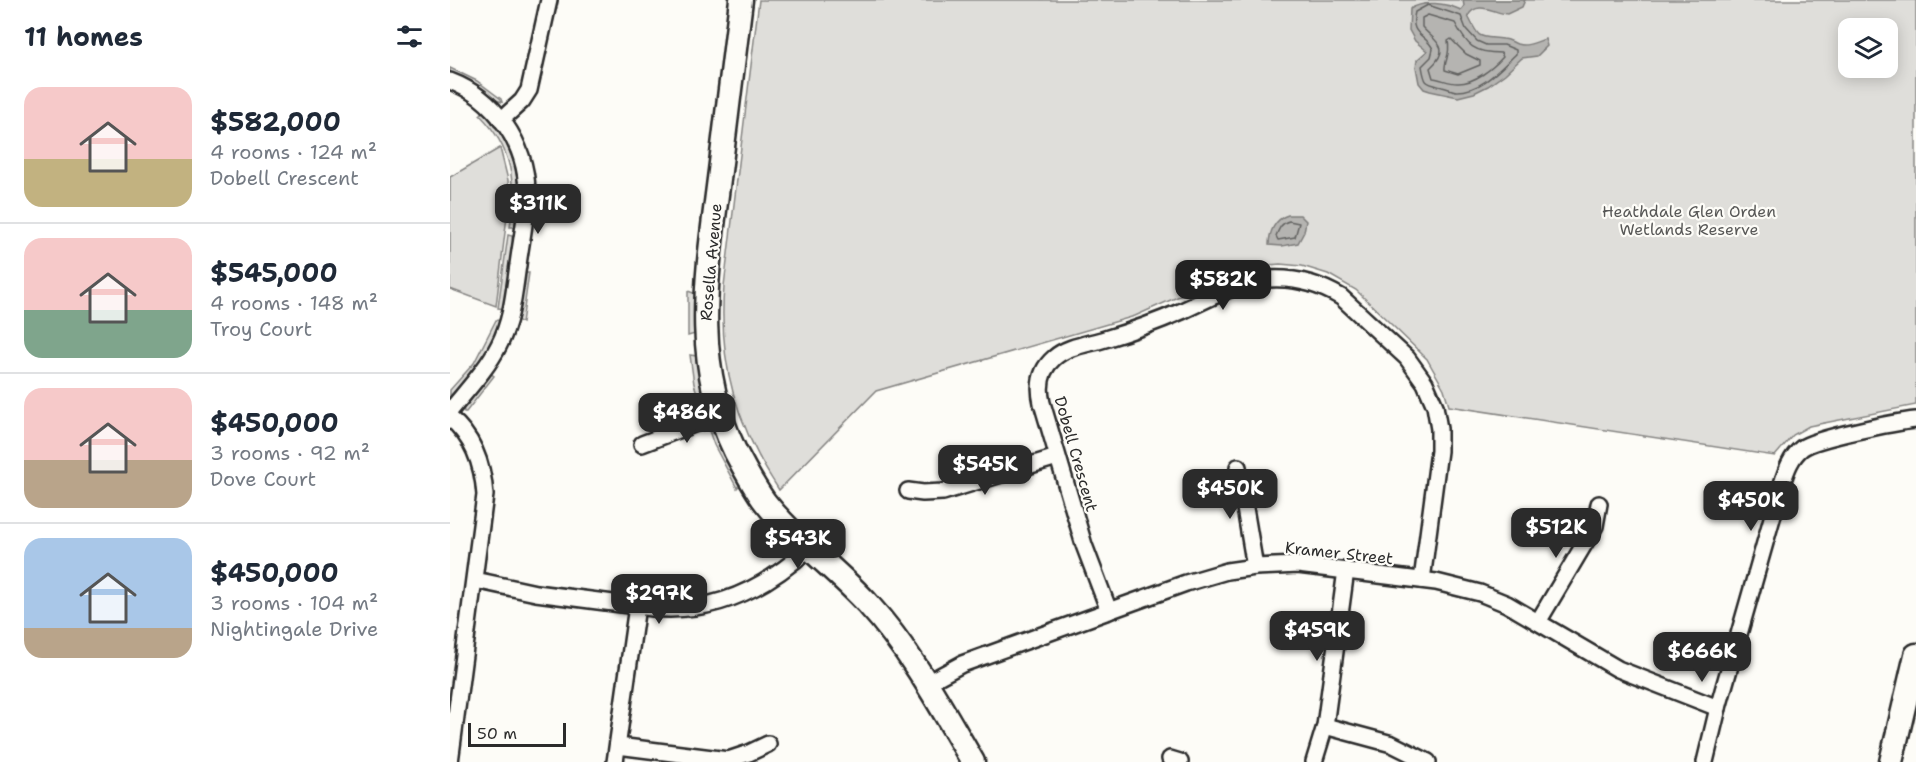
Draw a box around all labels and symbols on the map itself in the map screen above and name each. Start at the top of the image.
pin: $311K [496,184,580,235]
park label: Heathdale Glen Orden Wetlands Reserve [1602,201,1776,240]
street label: Rosella Avenue [695,202,727,322]
pin: $582K [1181,260,1265,311]
pin: $486K [645,393,729,444]
street label: Dobell Crescent [1049,394,1103,514]
pin: $545K [943,445,1027,496]
pin: $450K [1188,469,1272,520]
pin: $450K [1709,481,1793,532]
pin: $512K [1514,508,1598,559]
pin: $543K [756,519,840,570]
street label: Kramer Street [1284,537,1394,569]
pin: $297K [617,574,701,625]
pin: $459K [1275,611,1359,662]
pin: $666K [1660,632,1744,683]
scale bar [468,720,566,748]

